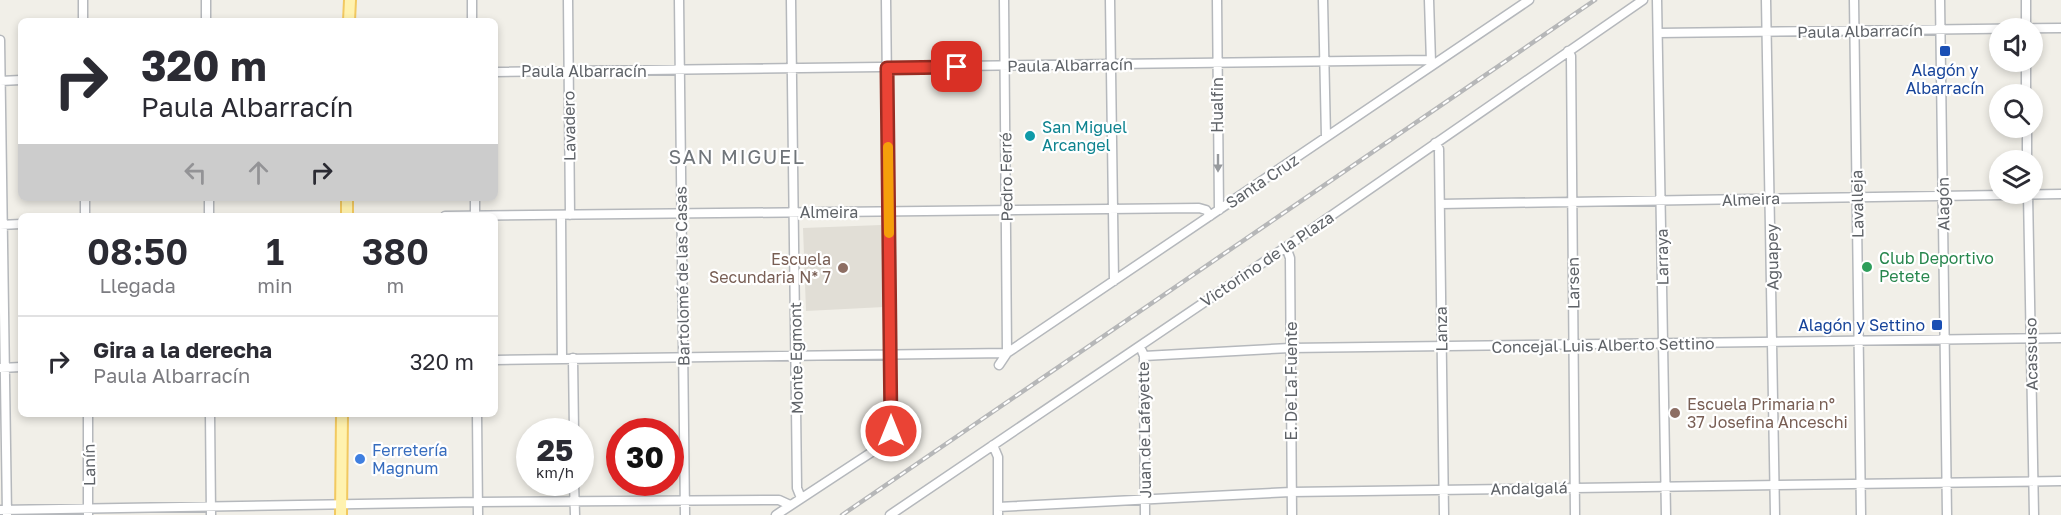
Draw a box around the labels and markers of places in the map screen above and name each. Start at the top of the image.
pin [931,41,982,92]
marker: Alagón y Albarracín [1938,44,1952,58]
place label: Alagón y Albarracín [1906,60,1984,98]
place label: San Miguel Arcangel [1042,117,1127,155]
marker: San Miguel Arcangel [1023,129,1037,143]
place label: Club Deportivo Petete [1879,248,1994,286]
place label: Escuela Secundaria N* 7 [709,249,831,287]
marker: Club Deportivo Petete [1860,260,1874,274]
marker: Escuela Secundaria N* 7 [836,261,850,275]
place label: Alagón y Settino [1798,315,1925,335]
marker: Alagón y Settino [1930,318,1944,332]
place label: Escuela Primaria n° 37 Josefina Anceschi [1687,394,1848,432]
marker: Escuela Primaria n° 37 Josefina Anceschi [1668,406,1682,420]
place label: Ferretería Magnum [372,440,448,478]
marker: Ferretería Magnum [353,452,367,466]

